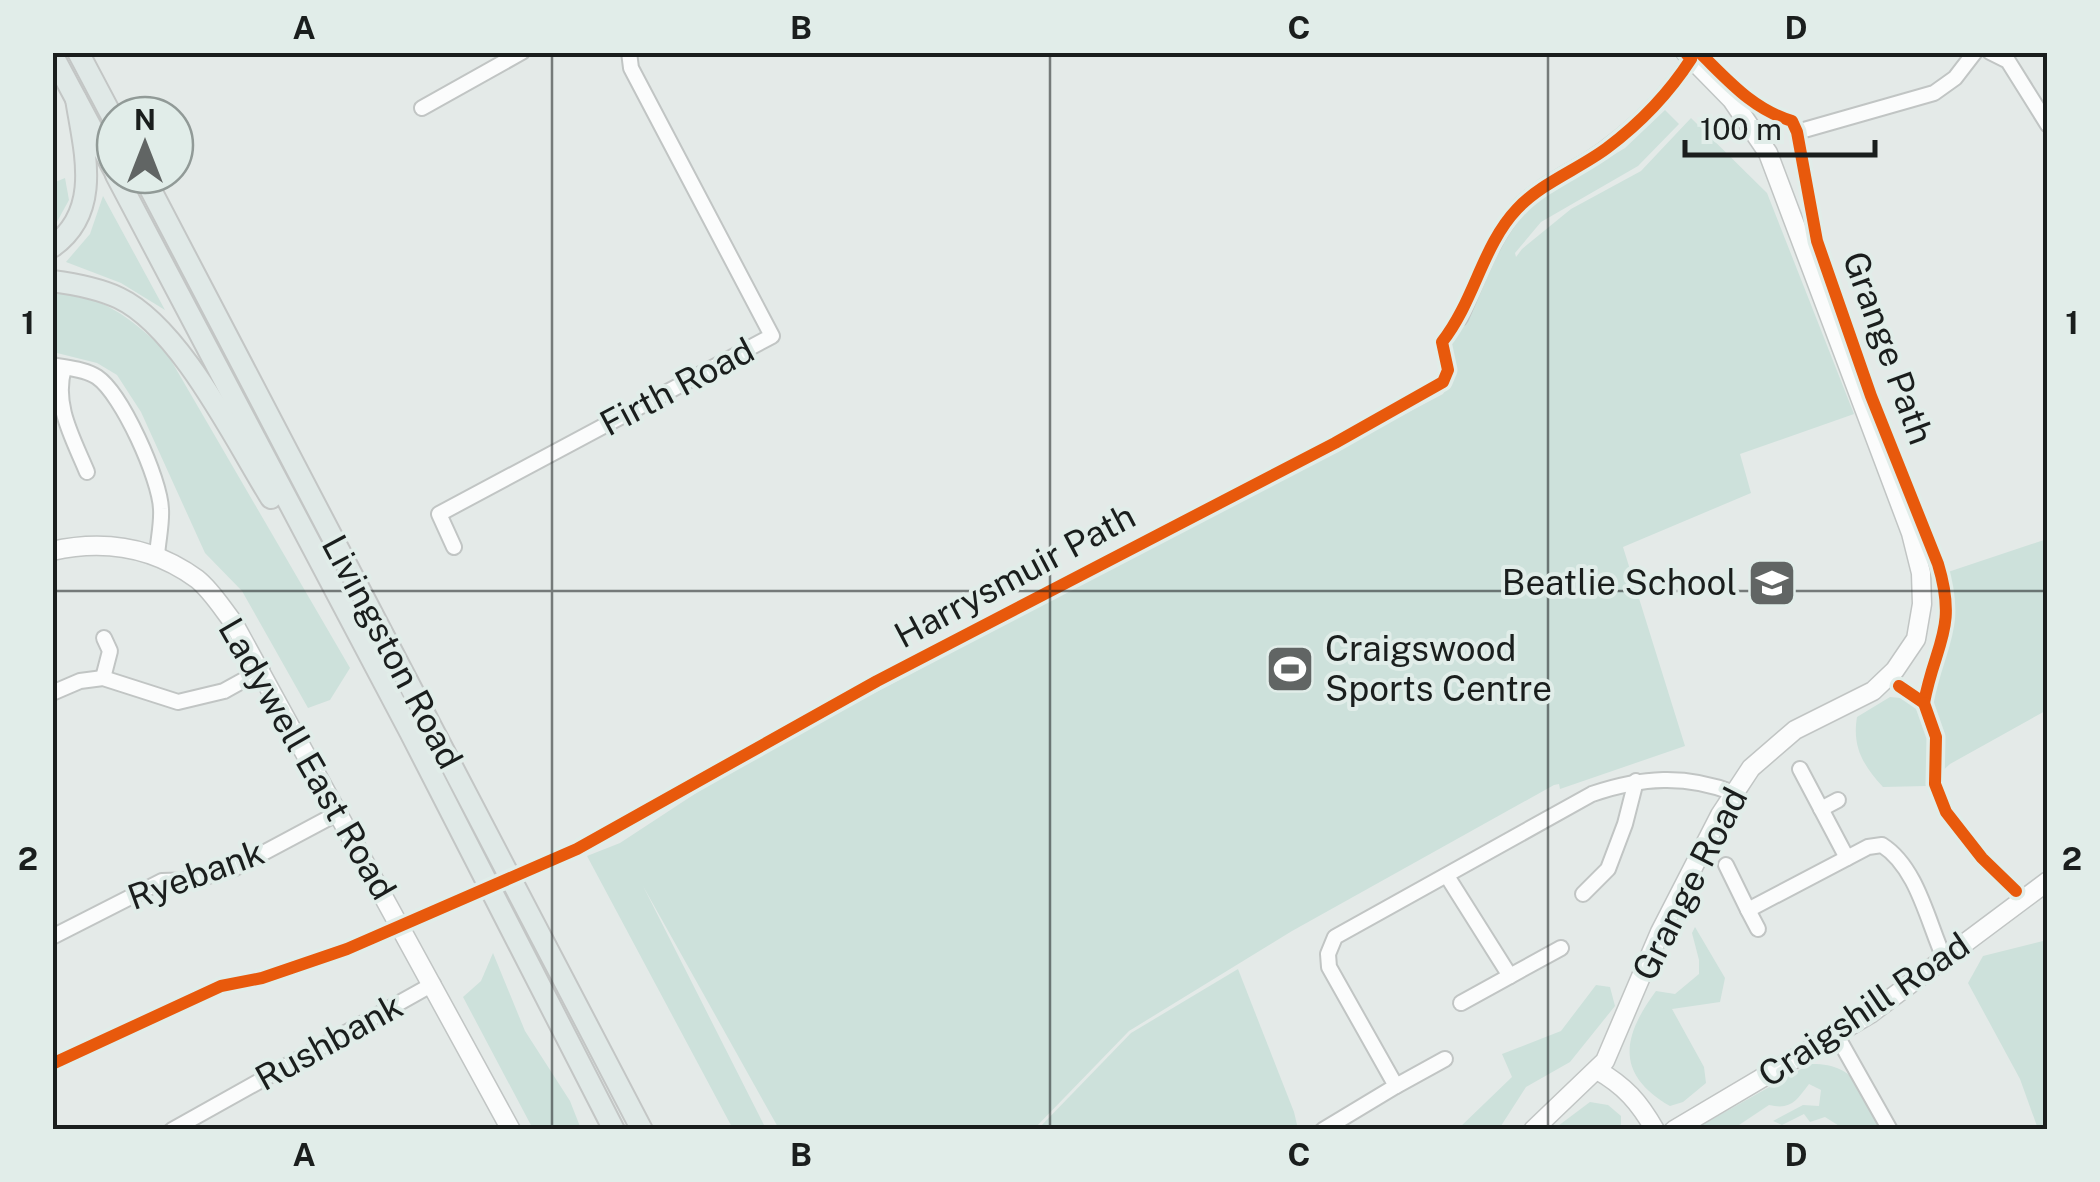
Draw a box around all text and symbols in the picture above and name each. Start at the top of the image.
text: A [292,9,316,46]
text: B [790,9,812,46]
text: C [1288,9,1310,46]
text: D [1784,9,1808,46]
north arrow [95,95,195,195]
scale bar [1685,95,1875,157]
text: N [134,103,156,136]
text: 100 m [1700,111,1782,147]
street label: Grange Path [1835,246,1942,450]
text: 1 [21,304,35,341]
text: 1 [2065,304,2079,341]
street label: Firth Road [593,329,761,444]
street label: Harrysmuir Path [888,495,1142,656]
street label: Livingston Road [314,528,471,776]
school or university icon: Beatlie School [1746,557,1798,609]
place label: Beatlie School [1502,562,1737,603]
street label: Ladywell East Road [210,611,405,907]
place label: Craigswood Sports Centre [1325,628,1552,709]
sports icon: Craigswood Sports Centre [1264,643,1316,695]
street label: Grange Road [1624,781,1756,987]
street label: Ryebank [122,831,269,918]
text: 2 [18,840,38,877]
text: 2 [2062,840,2082,877]
street label: Craigshill Road [1751,924,1977,1095]
street label: Rushbank [248,984,409,1099]
text: A [292,1136,316,1173]
text: B [790,1136,812,1173]
text: C [1288,1136,1310,1173]
text: D [1784,1136,1808,1173]

